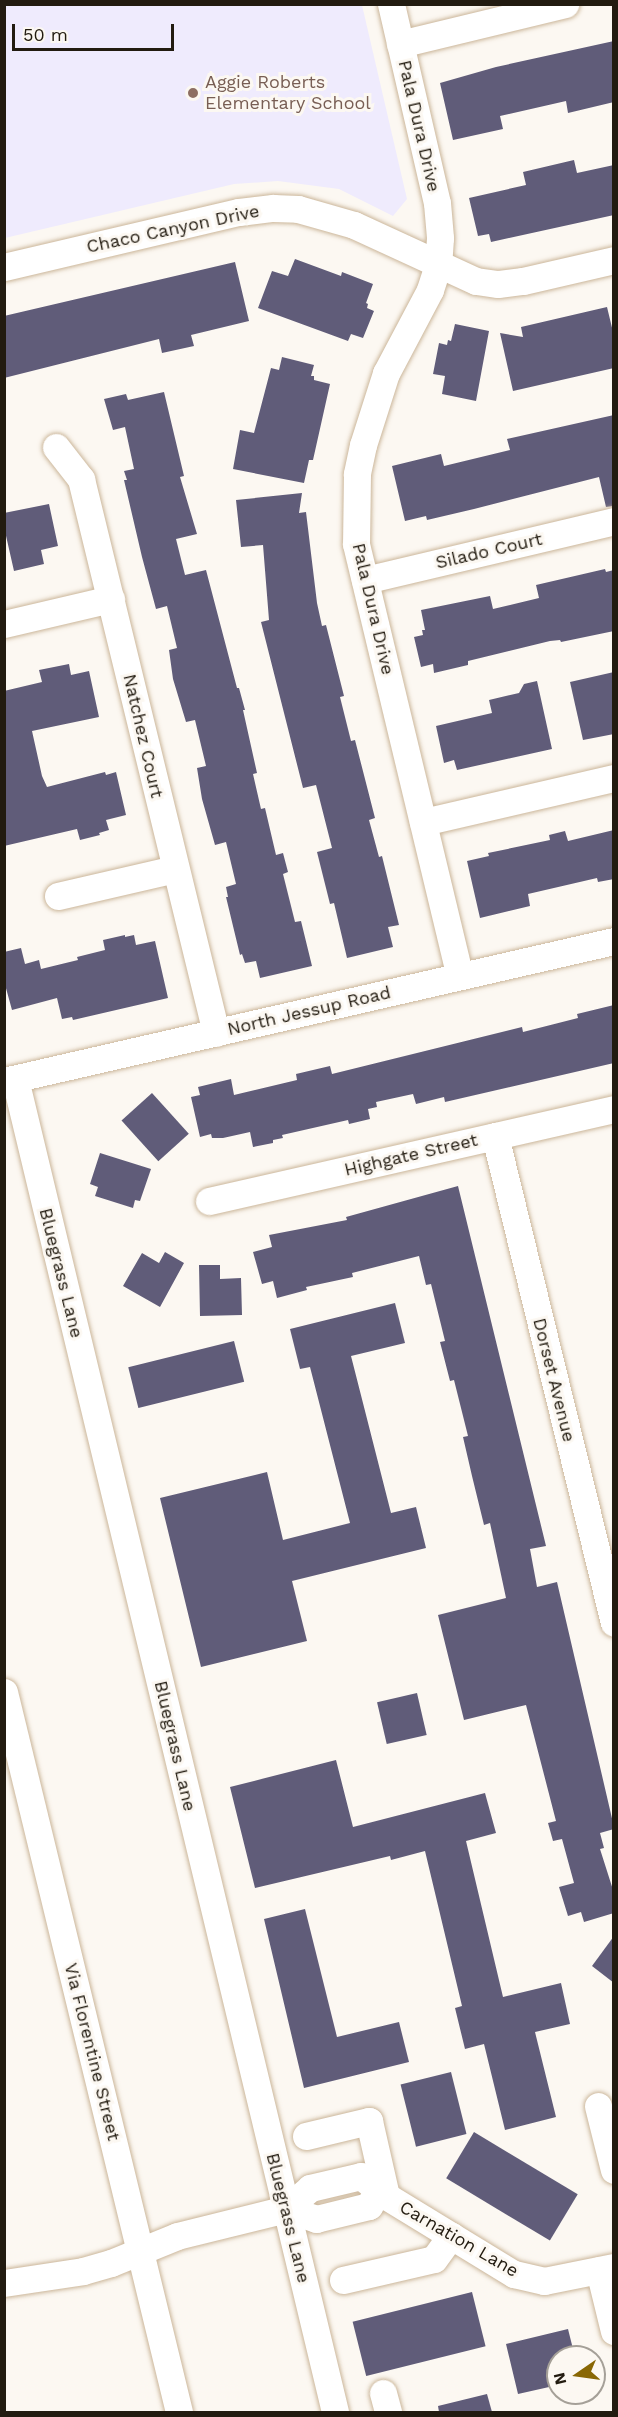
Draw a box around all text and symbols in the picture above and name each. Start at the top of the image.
scale bar [15,12,177,50]
text: 50 m [23,24,68,45]
street label: Pala Dura Drive [393,58,445,194]
place label: Aggie Roberts Elementary School [205,72,371,115]
marker: Aggie Roberts Elementary School [186,86,200,100]
street label: Chaco Canyon Drive [85,200,261,258]
street label: Silado Court [434,528,544,574]
street label: Pala Dura Drive [347,541,399,677]
street label: Natchez Court [118,672,168,800]
street label: North Jessup Road [225,982,393,1040]
street label: Highgate Street [342,1129,480,1181]
street label: Bluegrass Lane [34,1206,88,1340]
street label: Dorset Avenue [528,1315,580,1445]
street label: Bluegrass Lane [149,1679,201,1813]
street label: Via Florentine Street [59,1961,125,2143]
street label: Bluegrass Lane [261,2151,315,2285]
street label: Carnation Lane [396,2196,522,2282]
north arrow [546,2345,606,2405]
text: N [549,2371,571,2387]

